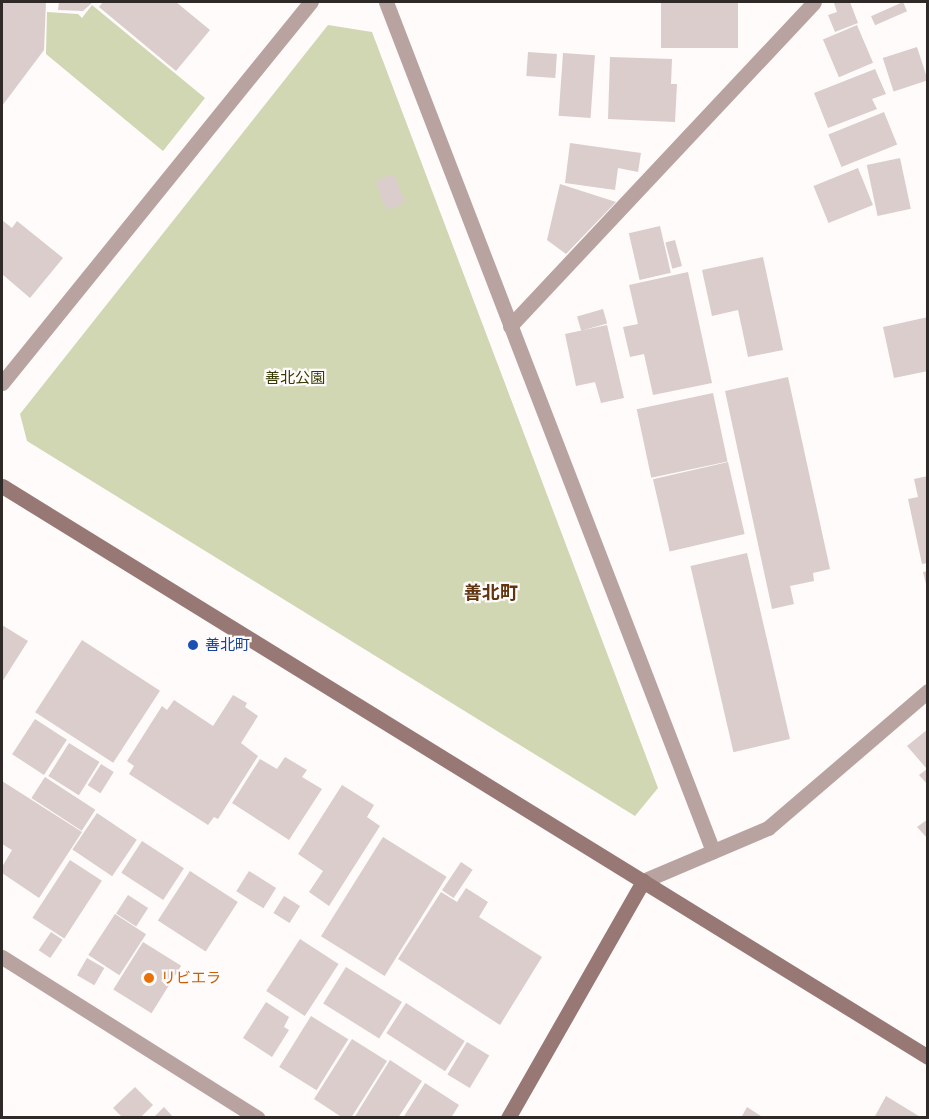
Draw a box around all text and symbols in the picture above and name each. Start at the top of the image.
park label: 善北公園 [265,369,325,387]
district label: 善北町 [464,582,518,604]
place label: 善北町 [205,636,250,654]
marker: 善北町 [186,638,200,652]
place label: リビエラ [161,969,221,987]
marker: リビエラ [142,971,156,985]

